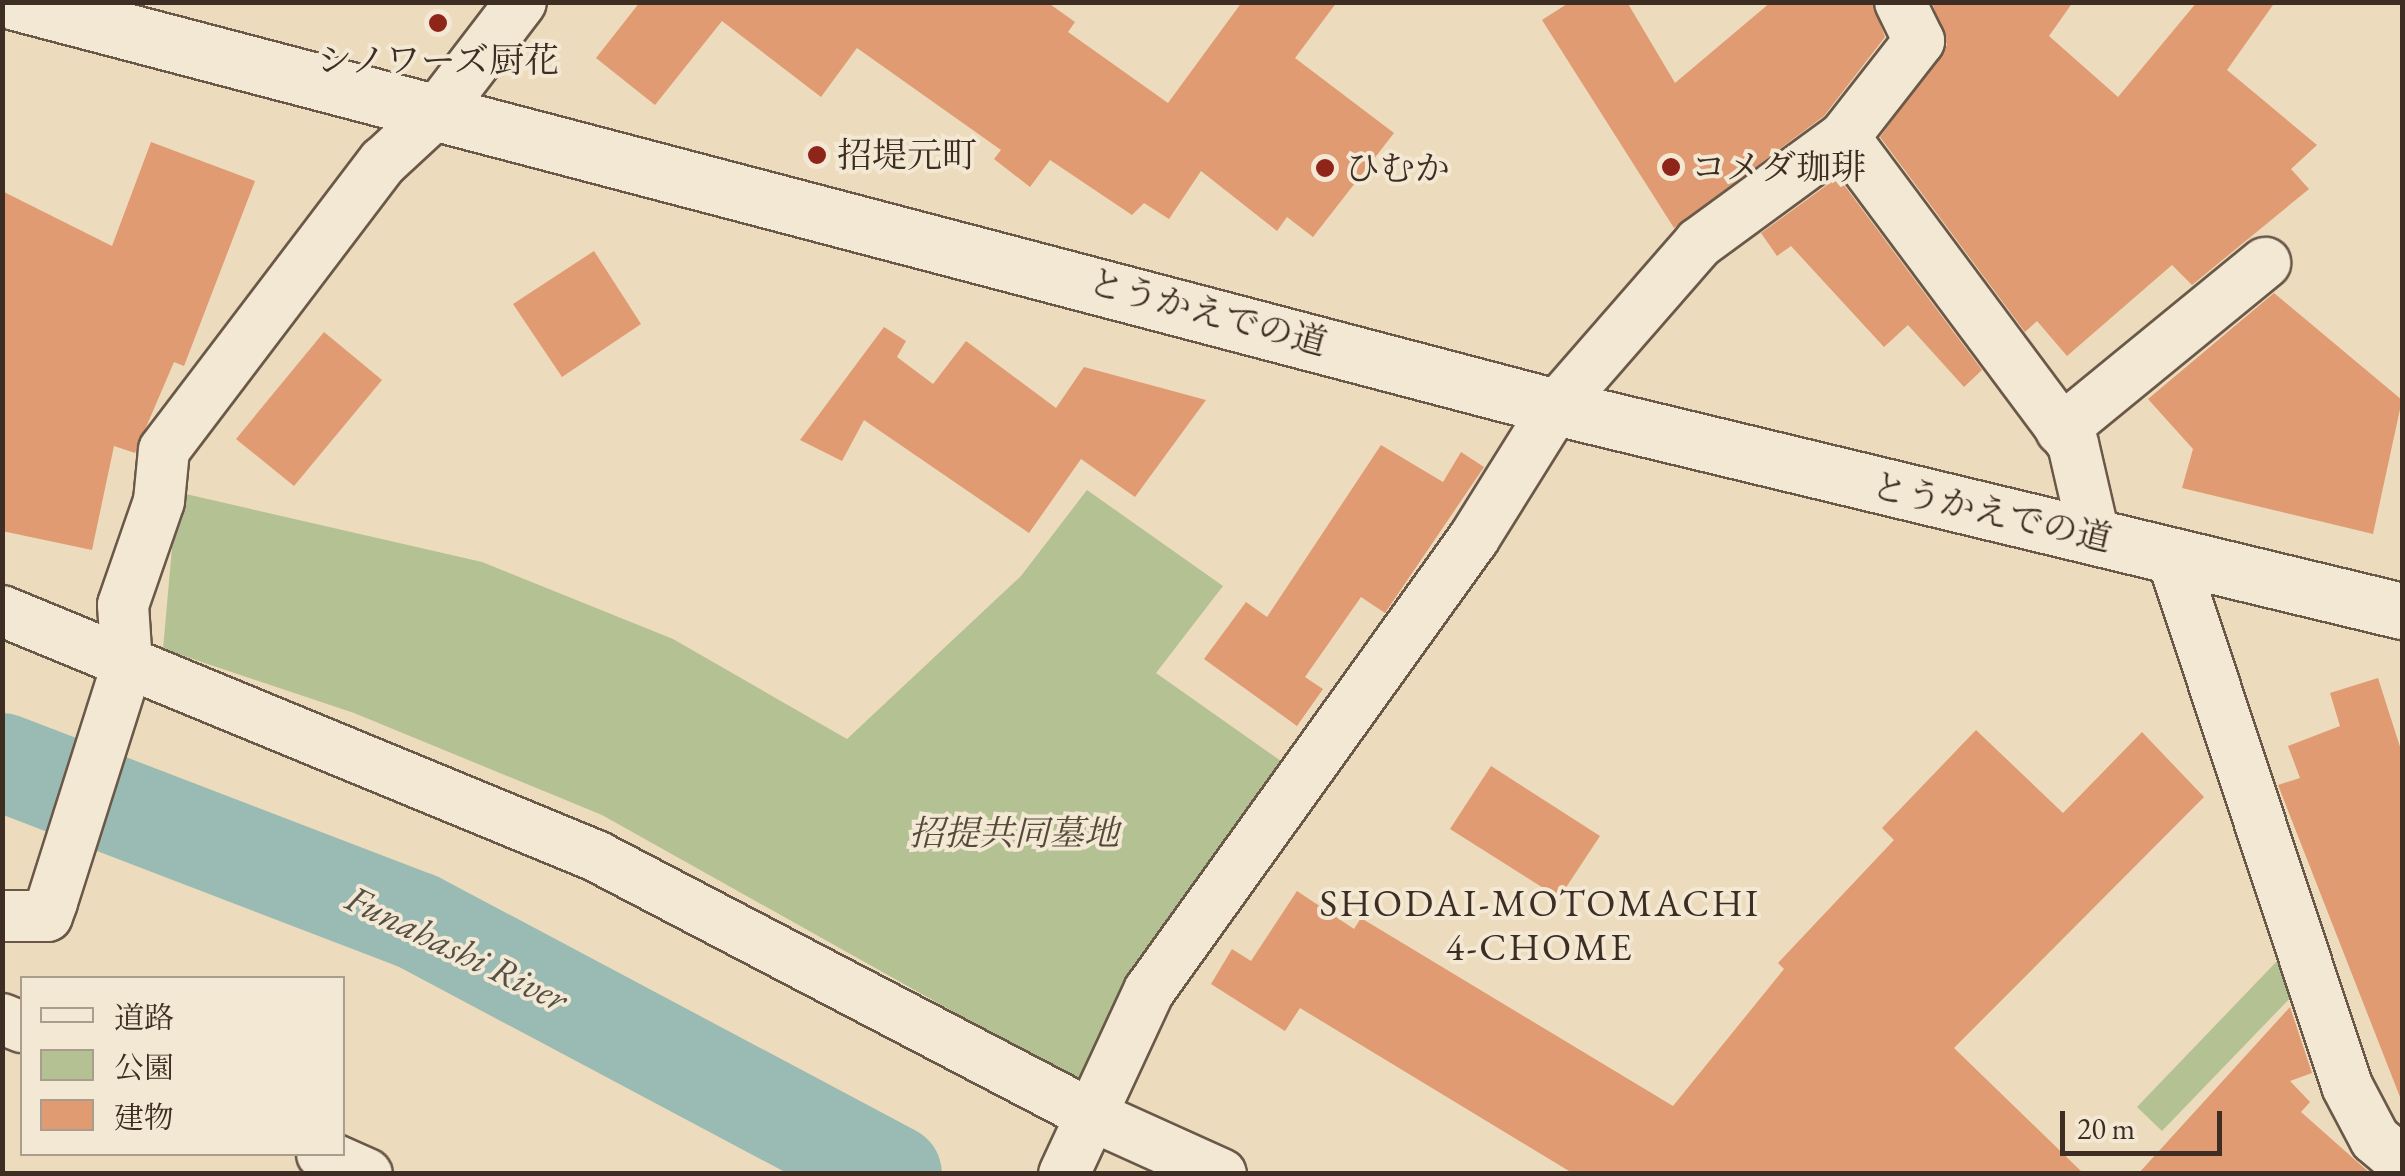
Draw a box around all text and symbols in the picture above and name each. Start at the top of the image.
marker: シノワーズ厨花 [427,12,449,34]
place label: シノワーズ厨花 [316,39,560,81]
place label: 招堤元町 [837,134,977,176]
marker: 招堤元町 [806,144,828,166]
place label: コメダ珈琲 [1691,146,1866,188]
place label: ひむか [1345,147,1450,189]
marker: コメダ珈琲 [1660,156,1682,178]
marker: ひむか [1314,157,1336,179]
street label: とうかえでの道 [1084,260,1332,364]
street label: とうかえでの道 [1868,464,2116,560]
park label: 招提共同墓地 [909,812,1119,854]
water label: Funahashi River [339,875,575,1021]
district label: SHODAI-MOTOMACHI 4-CHOME [1320,880,1760,969]
legend [20,976,345,1156]
text: 道路 [114,998,174,1037]
text: 公園 [114,1048,174,1087]
scale bar [2065,1091,2228,1153]
text: 建物 [114,1098,174,1137]
text: 20 m [2077,1109,2135,1148]

